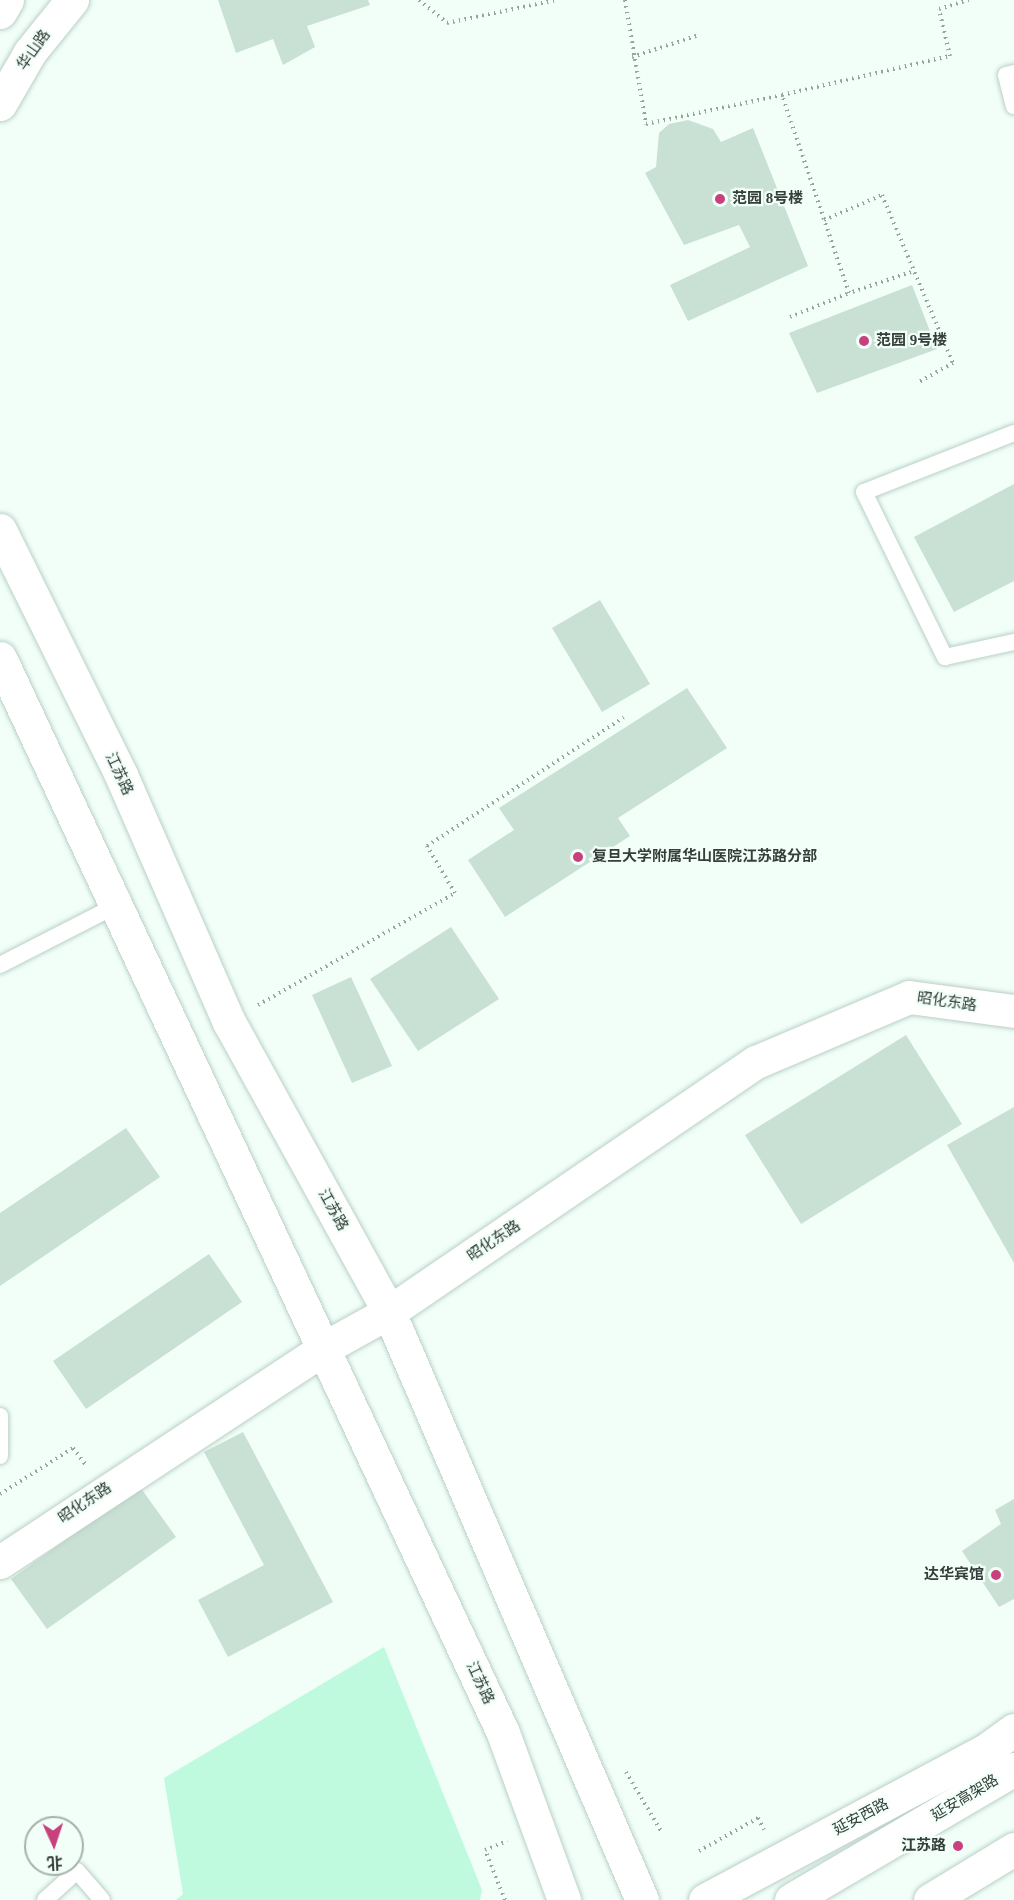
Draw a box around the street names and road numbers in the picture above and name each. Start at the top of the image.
street label: 华山路 [14,26,54,74]
street label: 江苏路 [101,750,137,798]
street label: 昭化东路 [916,989,978,1015]
street label: 江苏路 [314,1186,352,1234]
street label: 昭化东路 [464,1217,524,1265]
street label: 昭化东路 [55,1479,115,1527]
street label: 江苏路 [462,1659,498,1707]
street label: 延安高架路 [928,1771,1002,1825]
street label: 延安西路 [830,1795,892,1839]

